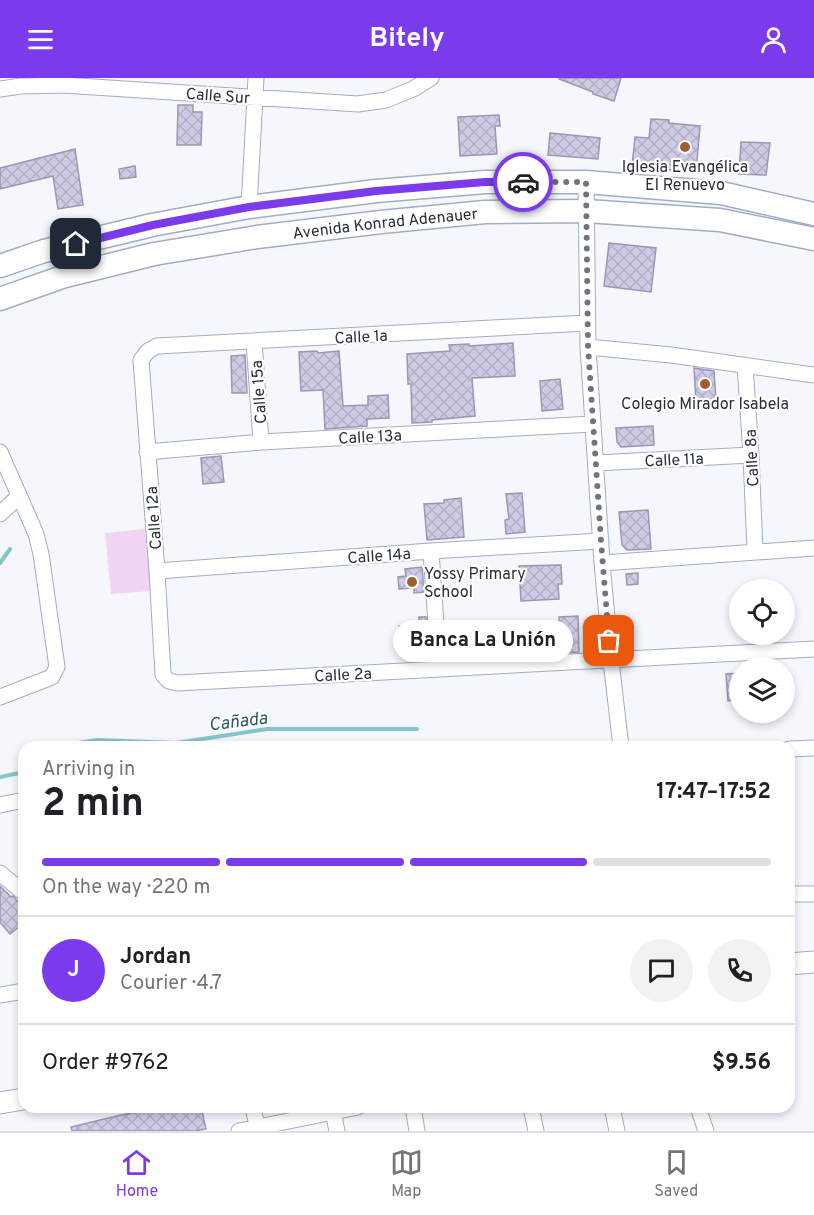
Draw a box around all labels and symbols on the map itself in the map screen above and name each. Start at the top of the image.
street label: Calle Sur [185,85,251,109]
marker: Iglesia Evangélica El Renuevo [678,140,692,154]
courier [493,152,553,212]
place label: Iglesia Evangélica El Renuevo [622,158,748,196]
street label: Avenida Konrad Adenauer [292,205,479,245]
pin [50,218,101,269]
street label: Calle 1a [334,327,388,349]
street label: Calle 15a [248,359,272,424]
marker: Colegio Mirador Isabela [698,377,712,391]
place label: Colegio Mirador Isabela [621,395,789,415]
street label: Calle 13a [338,426,402,450]
street label: Calle 8a [741,428,764,487]
street label: Calle 11a [644,449,704,473]
street label: Calle 12a [143,485,167,550]
street label: Calle 14a [347,545,412,569]
place label: Yossy Primary School [424,565,526,603]
marker: Yossy Primary School [405,575,419,589]
pin [583,615,634,666]
callout: Banca La Unión [393,620,573,662]
street label: Calle 2a [314,665,372,687]
water label: Cañada [208,707,269,737]

